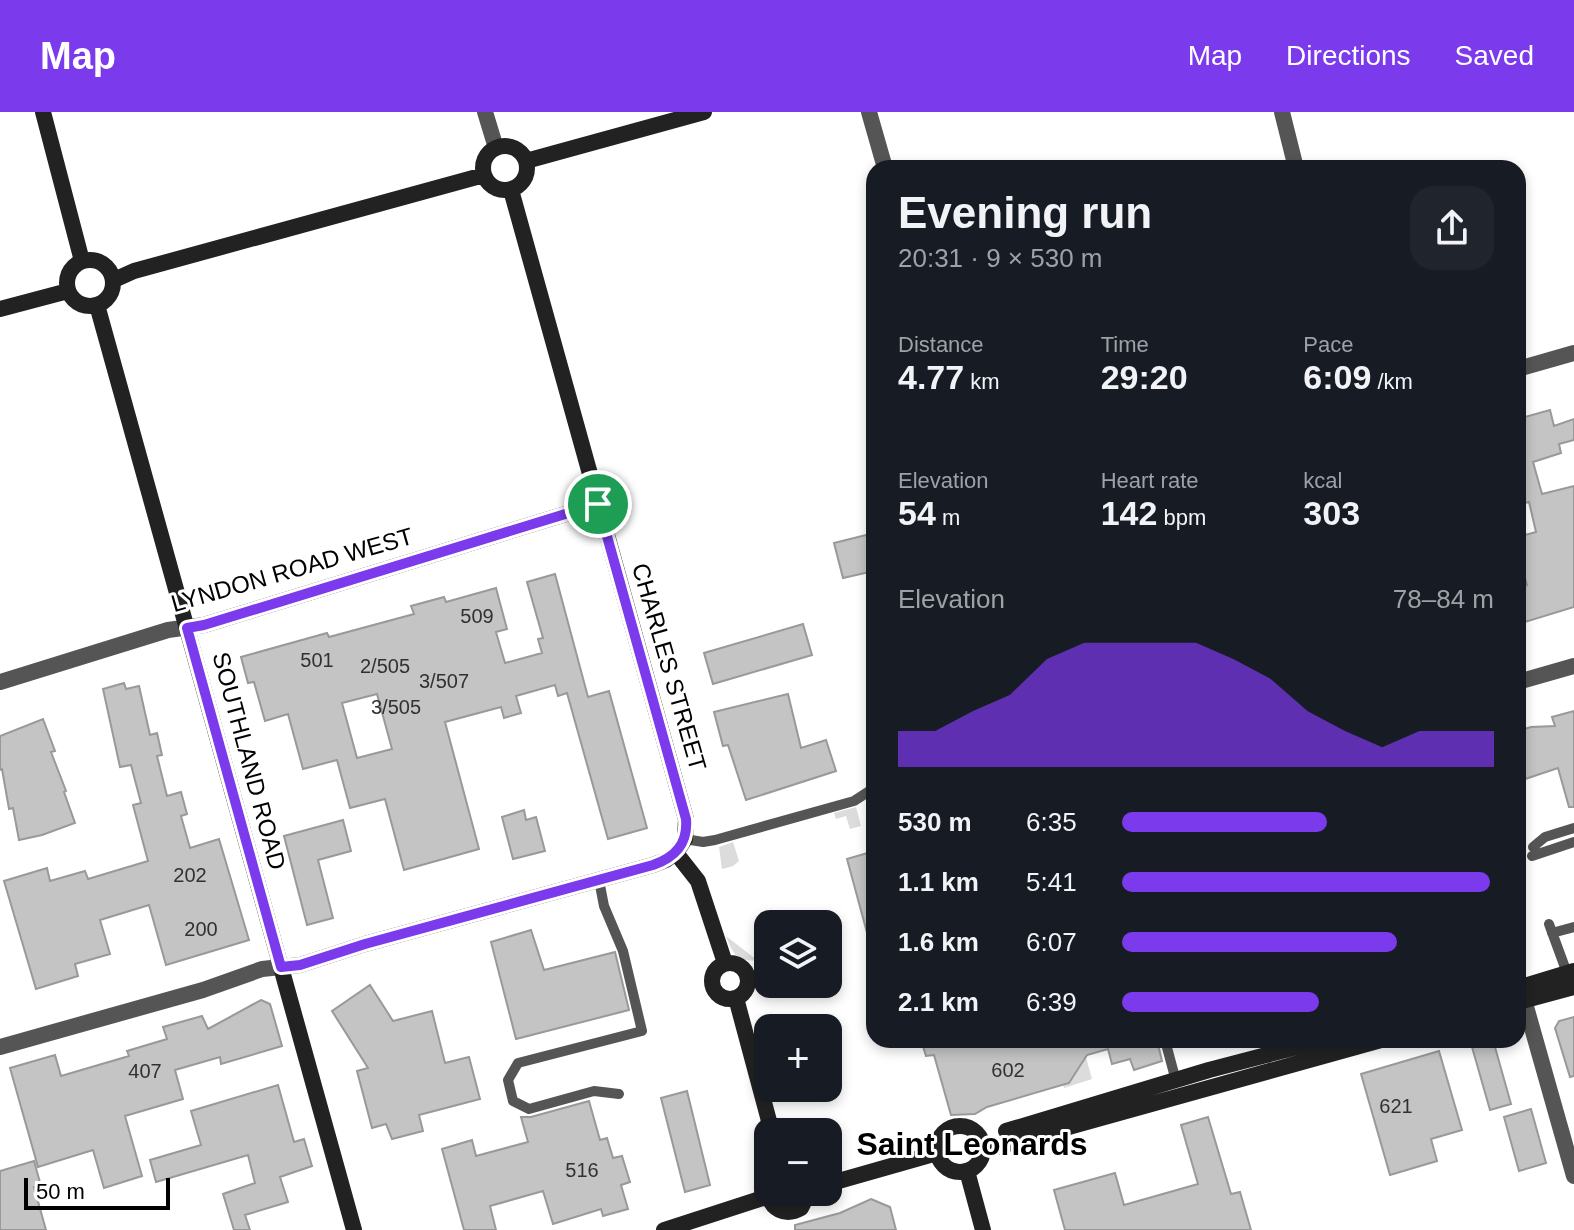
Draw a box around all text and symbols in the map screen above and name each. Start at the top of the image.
text: Map [40,35,116,77]
text: Map [1188,40,1242,71]
text: Directions [1286,40,1411,71]
text: Saved [1455,40,1534,71]
button: share [1410,186,1494,270]
text: Evening run [898,188,1152,237]
text: 20:31 · 9 × 530 m [898,243,1103,273]
text: Distance [898,332,984,357]
text: Time [1101,332,1149,357]
text: Pace [1303,332,1353,357]
text: 4.77 [898,358,964,396]
text: 29:20 [1101,358,1188,396]
text: 6:09 [1303,358,1371,396]
text: km [964,369,1000,394]
text: /km [1371,369,1413,394]
text: Elevation [898,468,989,493]
text: Heart rate [1101,468,1198,493]
text: kcal [1303,468,1342,493]
pin [564,470,632,538]
icon: arrive [576,482,620,526]
text: 54 [898,494,936,532]
text: 142 [1101,494,1157,532]
text: 303 [1303,494,1360,532]
text: m [936,505,960,530]
text: bpm [1157,505,1206,530]
street label: LYNDON ROAD WEST [168,522,416,617]
street label: CHARLES STREET [627,560,712,774]
text: Elevation [898,584,1005,614]
text: 78–84 m [1393,584,1494,614]
house number: 509 [460,605,494,627]
street label: SOUTHLAND ROAD [207,649,292,873]
house number: 501 [300,649,334,671]
house number: 2/505 [360,655,410,677]
house number: 3/507 [419,670,469,692]
house number: 3/505 [371,696,421,718]
text: 530 m [898,807,972,837]
text: 6:35 [1026,807,1077,837]
house number: 202 [173,864,207,886]
text: 1.1 km [898,867,979,897]
text: 5:41 [1026,867,1077,897]
map controls [754,910,842,1206]
button: layers [754,910,842,998]
house number: 200 [184,918,218,940]
text: 1.6 km [898,927,979,957]
text: 6:07 [1026,927,1077,957]
text: 2.1 km [898,987,979,1017]
text: 6:39 [1026,987,1077,1017]
button: + [754,1014,842,1102]
house number: 602 [991,1059,1025,1081]
house number: 407 [128,1060,162,1082]
house number: 621 [1379,1095,1413,1117]
button: − [754,1118,842,1206]
district label: Saint Leonards [856,1126,1088,1162]
house number: 516 [565,1159,599,1181]
scale bar [24,1174,170,1210]
text: 50 m [36,1179,85,1204]

